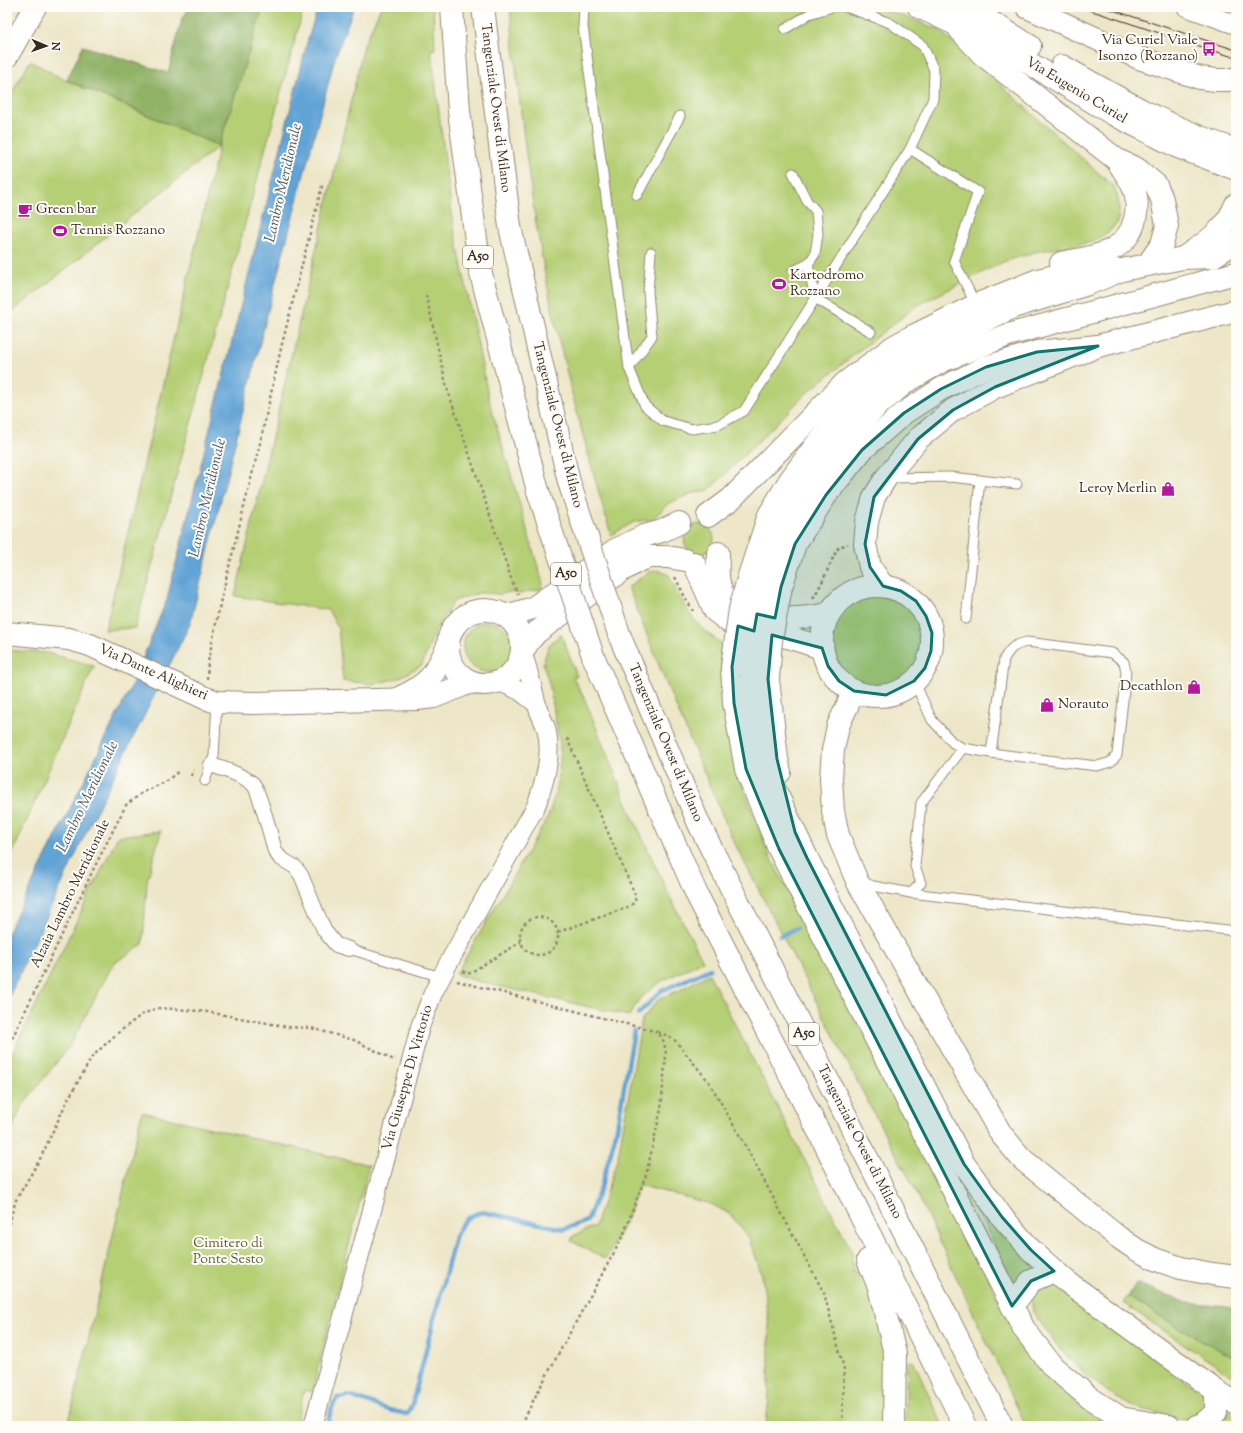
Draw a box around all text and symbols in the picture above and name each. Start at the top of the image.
street label: Tangenziale Ovest di Milano [475,22,515,194]
north arrow [26,26,66,66]
place label: Via Curiel Viale Isonzo (Rozzano) [1098,31,1198,67]
text: N [47,41,63,51]
bus stop icon: Via Curiel Viale Isonzo (Rozzano) [1201,41,1217,57]
street label: Via Eugenio Curiel [1021,53,1131,129]
water label: Lambro Meridionale [260,122,308,244]
place label: Green bar [36,200,97,220]
cafe icon: Green bar [17,202,33,218]
place label: Tennis Rozzano [71,221,166,241]
sports icon: Tennis Rozzano [52,223,68,239]
road number: A50 [463,246,493,268]
place label: Kartodromo Rozzano [790,266,864,302]
sports icon: Kartodromo Rozzano [771,276,787,292]
street label: Tangenziale Ovest di Milano [527,340,587,510]
water label: Lambro Meridionale [184,437,232,559]
place label: Leroy Merlin [1079,479,1157,499]
shop icon: Leroy Merlin [1160,481,1176,497]
road number: A50 [551,563,581,585]
street label: Via Dante Alighieri [95,640,211,706]
street label: Tangenziale Ovest di Milano [623,661,708,826]
place label: Decathlon [1120,677,1183,697]
shop icon: Decathlon [1186,679,1202,695]
place label: Norauto [1058,695,1109,715]
shop icon: Norauto [1039,697,1055,713]
water label: Lambro Meridionale [52,738,124,856]
street label: Alzaia Lambro Meridionale [26,816,116,972]
street label: Via Giuseppe Di Vittorio [378,1003,438,1153]
road number: A50 [789,1023,819,1045]
street label: Tangenziale Ovest di Milano [811,1062,907,1223]
park label: Cimitero di Ponte Sesto [193,1234,263,1270]

